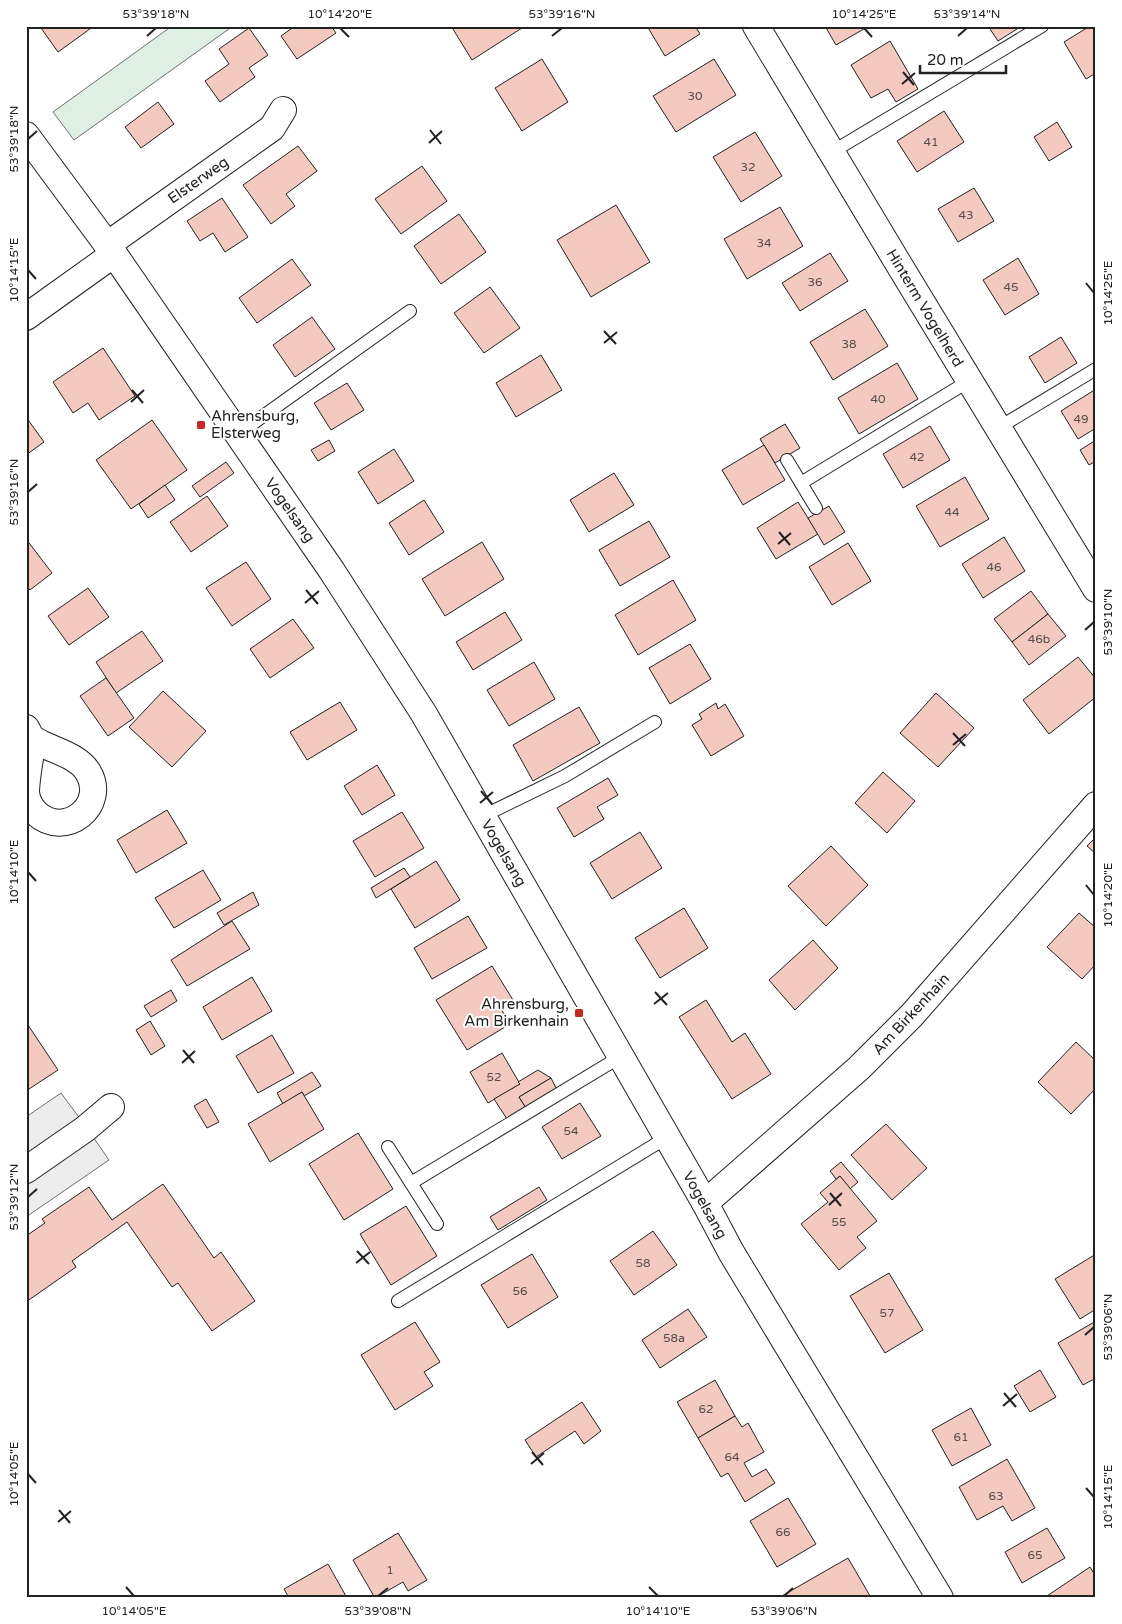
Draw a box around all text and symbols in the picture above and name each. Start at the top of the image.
text: 53°39'18"N [123,7,190,21]
text: 10°14'20"E [307,7,373,21]
text: 53°39'16"N [529,7,596,21]
text: 10°14'25"E [831,7,897,21]
text: 53°39'14"N [934,7,1001,21]
scale bar [920,42,1006,74]
text: 20 m [927,51,964,69]
house number: 30 [687,89,703,103]
text: 53°39'18"N [7,106,21,173]
house number: 41 [923,135,939,149]
street label: Elsterweg [164,153,232,207]
house number: 32 [740,160,756,174]
house number: 43 [958,208,974,222]
house number: 34 [756,236,772,250]
text: 10°14'15"E [7,237,21,303]
street label: Hinterm Vogelherd [883,246,967,370]
text: 10°14'25"E [1101,260,1115,326]
house number: 36 [807,275,823,289]
house number: 45 [1003,280,1019,294]
house number: 38 [841,337,857,351]
house number: 40 [870,392,886,406]
place label: Ahrensburg, Elsterweg [211,407,299,442]
house number: 49 [1073,412,1089,426]
marker: Ahrensburg, Elsterweg [195,419,207,431]
house number: 42 [909,450,925,464]
text: 53°39'16"N [7,459,21,526]
street label: Vogelsang [261,474,319,546]
house number: 44 [944,505,960,519]
house number: 46 [986,560,1002,574]
text: 53°39'10"N [1101,589,1115,656]
house number: 46b [1028,632,1050,646]
street label: Vogelsang [478,816,530,890]
text: 10°14'10"E [7,839,21,905]
text: 10°14'20"E [1101,862,1115,928]
street label: Am Birkenhain [869,970,953,1058]
place label: Ahrensburg, Am Birkenhain [464,995,569,1030]
marker: Ahrensburg, Am Birkenhain [573,1007,585,1019]
house number: 52 [486,1070,502,1084]
house number: 54 [563,1124,579,1138]
text: 53°39'12"N [7,1164,21,1231]
street label: Vogelsang [679,1168,731,1242]
house number: 55 [831,1215,847,1229]
house number: 58 [635,1256,651,1270]
house number: 56 [512,1284,528,1298]
text: 53°39'06"N [1101,1294,1115,1361]
house number: 57 [879,1306,895,1320]
house number: 58a [663,1331,685,1345]
house number: 62 [698,1402,714,1416]
house number: 61 [953,1430,969,1444]
text: 10°14'05"E [7,1441,21,1507]
house number: 64 [724,1450,740,1464]
text: 10°14'15"E [1101,1464,1115,1530]
house number: 63 [988,1489,1004,1503]
house number: 66 [775,1525,791,1539]
house number: 65 [1027,1548,1043,1562]
house number: 1 [386,1563,394,1577]
text: 10°14'05"E [101,1604,167,1618]
text: 53°39'08"N [345,1604,412,1618]
text: 10°14'10"E [625,1604,691,1618]
text: 53°39'06"N [751,1604,818,1618]

